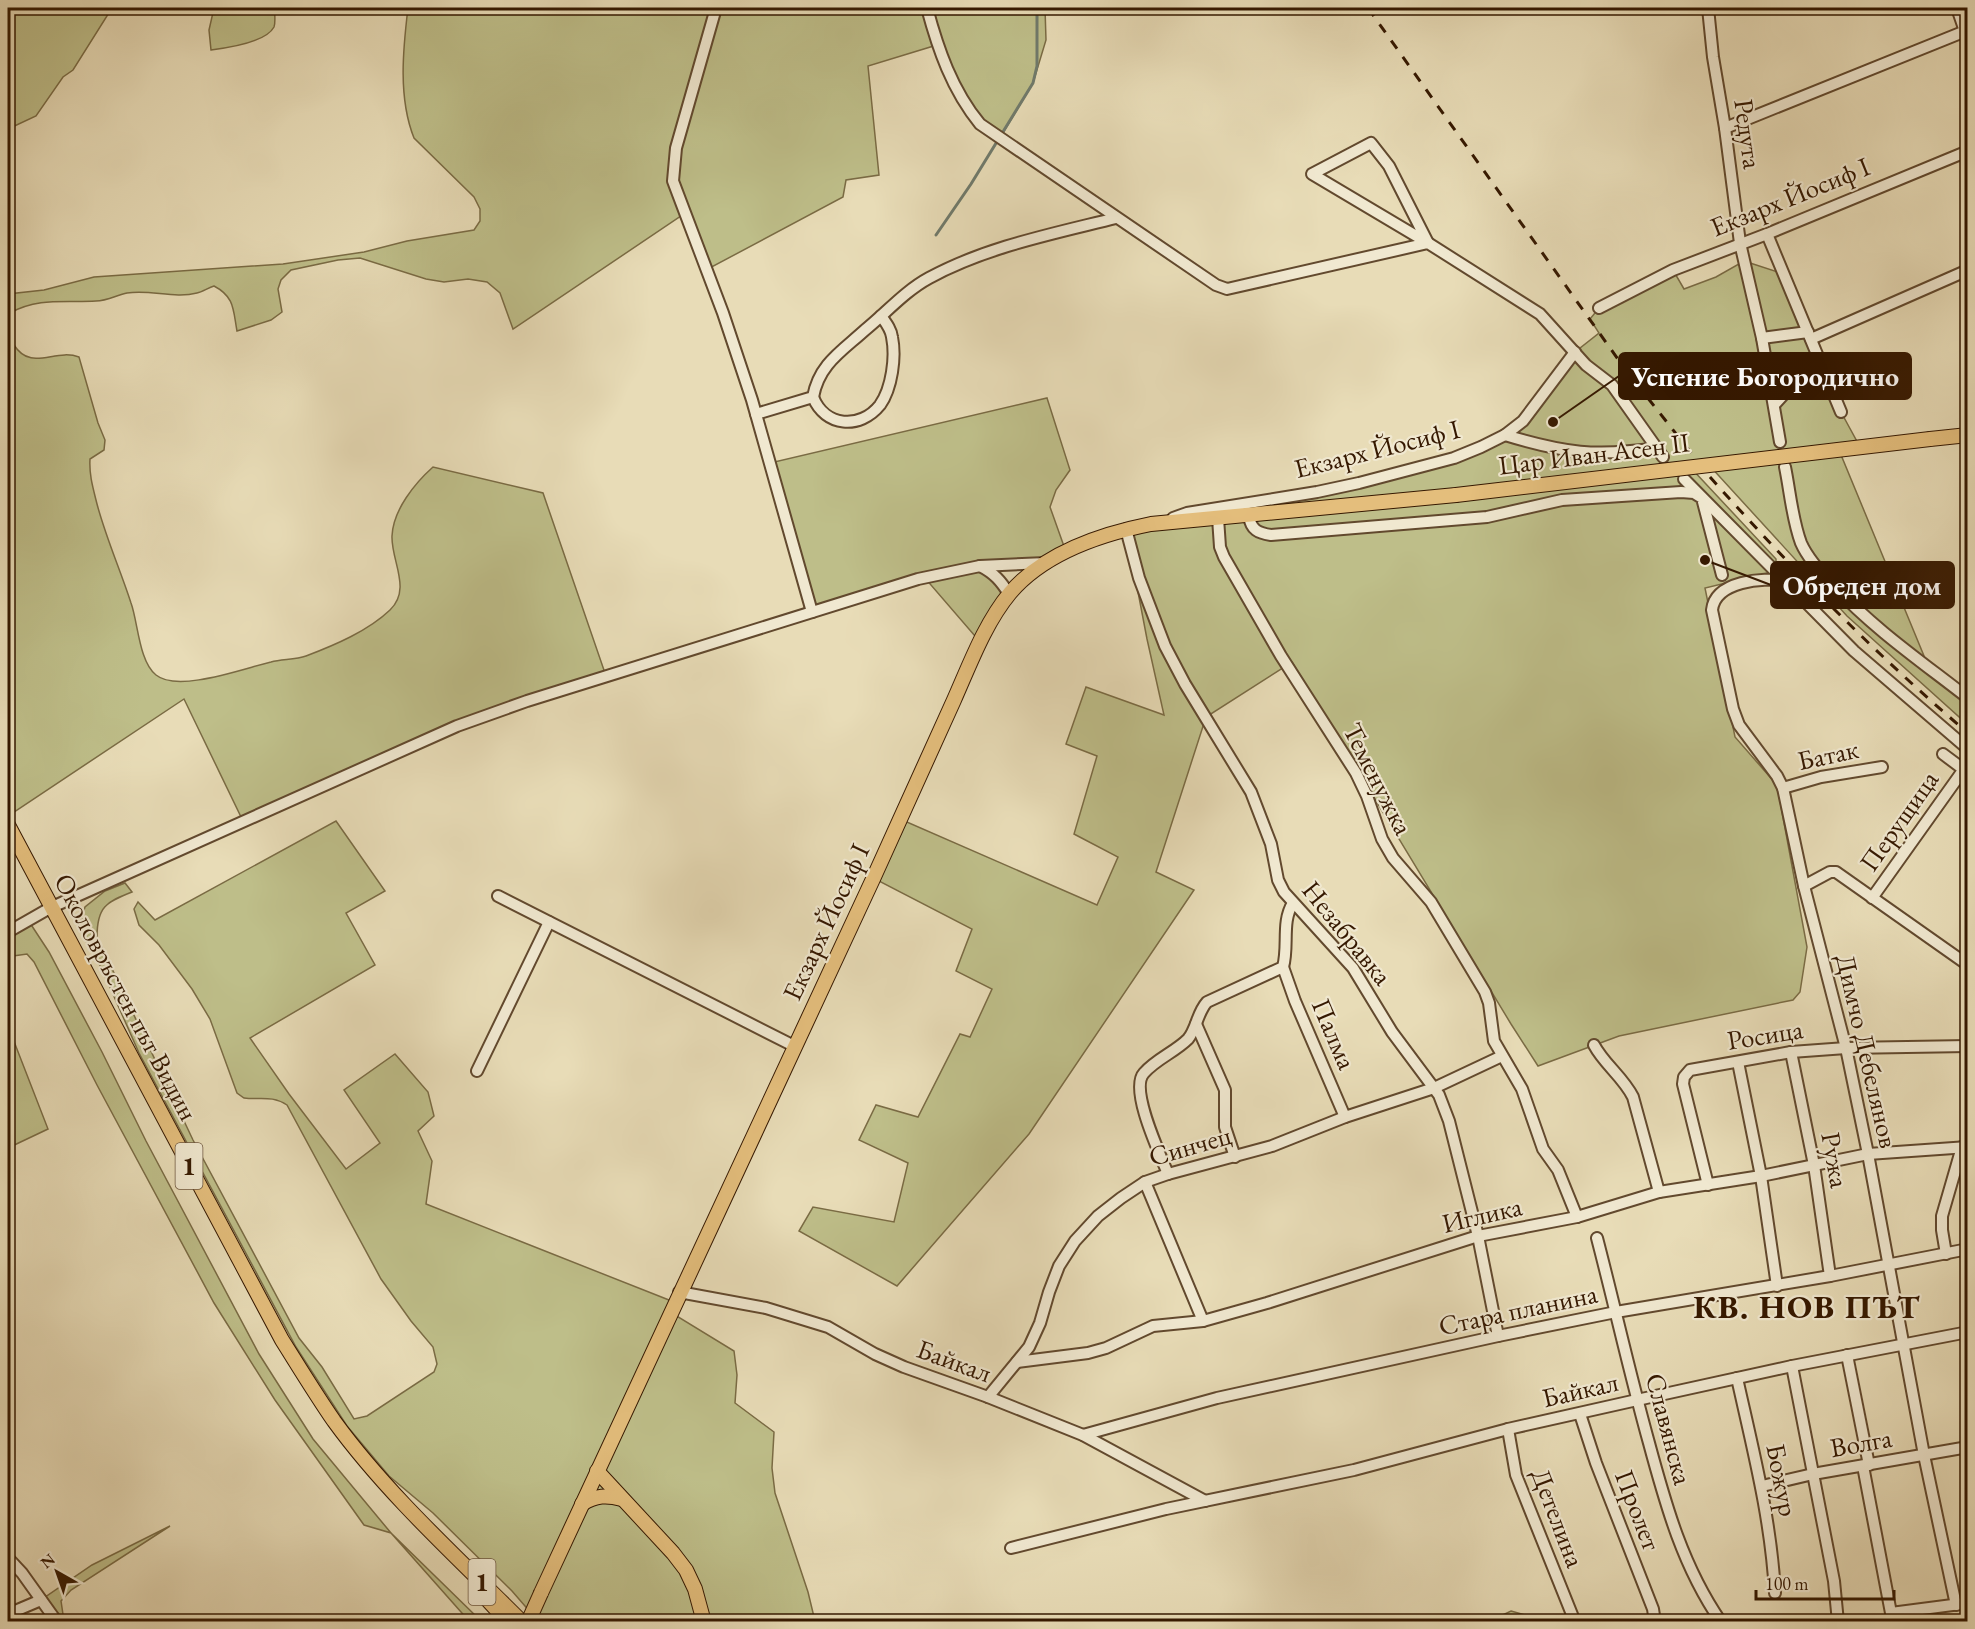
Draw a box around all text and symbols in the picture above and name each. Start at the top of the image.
street label: Редута [1726,97,1771,171]
street label: Екзарх Йосиф I [1705,149,1875,244]
callout: Успение Богородично [1619,353,1911,399]
text: Успение Богородично [1630,358,1899,394]
street label: Екзарх Йосиф I [1291,411,1463,486]
street label: Цар Иван Асен II [1497,424,1691,483]
callout: Обреден дом [1771,562,1954,608]
text: Обреден дом [1783,567,1941,603]
street label: Теменужка [1335,717,1422,841]
street label: Батак [1794,731,1862,778]
street label: Перущица [1851,763,1946,878]
street label: Екзарх Йосиф I [774,838,877,1006]
street label: Околовръстен път Видин [46,867,206,1126]
street label: Незабравка [1295,873,1400,992]
street label: Димчо Дебелянов [1828,951,1907,1151]
street label: Палма [1304,993,1365,1075]
street label: Росица [1724,1011,1806,1058]
street label: Синчец [1145,1117,1235,1174]
street label: Ружа [1813,1129,1858,1191]
road number: 1 [176,1143,202,1189]
street label: Иглика [1438,1188,1526,1241]
street label: Стара планина [1435,1276,1601,1343]
district label: КВ. НОВ ПЪТ [1693,1285,1921,1328]
street label: Байкал [912,1331,996,1390]
street label: Байкал [1538,1364,1621,1415]
street label: Славянска [1638,1369,1701,1489]
street label: Волга [1827,1420,1895,1465]
street label: Божур [1758,1441,1807,1519]
street label: Детелина [1524,1463,1593,1572]
street label: Пролет [1607,1464,1670,1555]
north arrow [27,1542,87,1602]
text: N [36,1549,59,1573]
road number: 1 [468,1559,496,1605]
scale bar [1756,1563,1894,1601]
text: 100 m [1765,1572,1809,1595]

